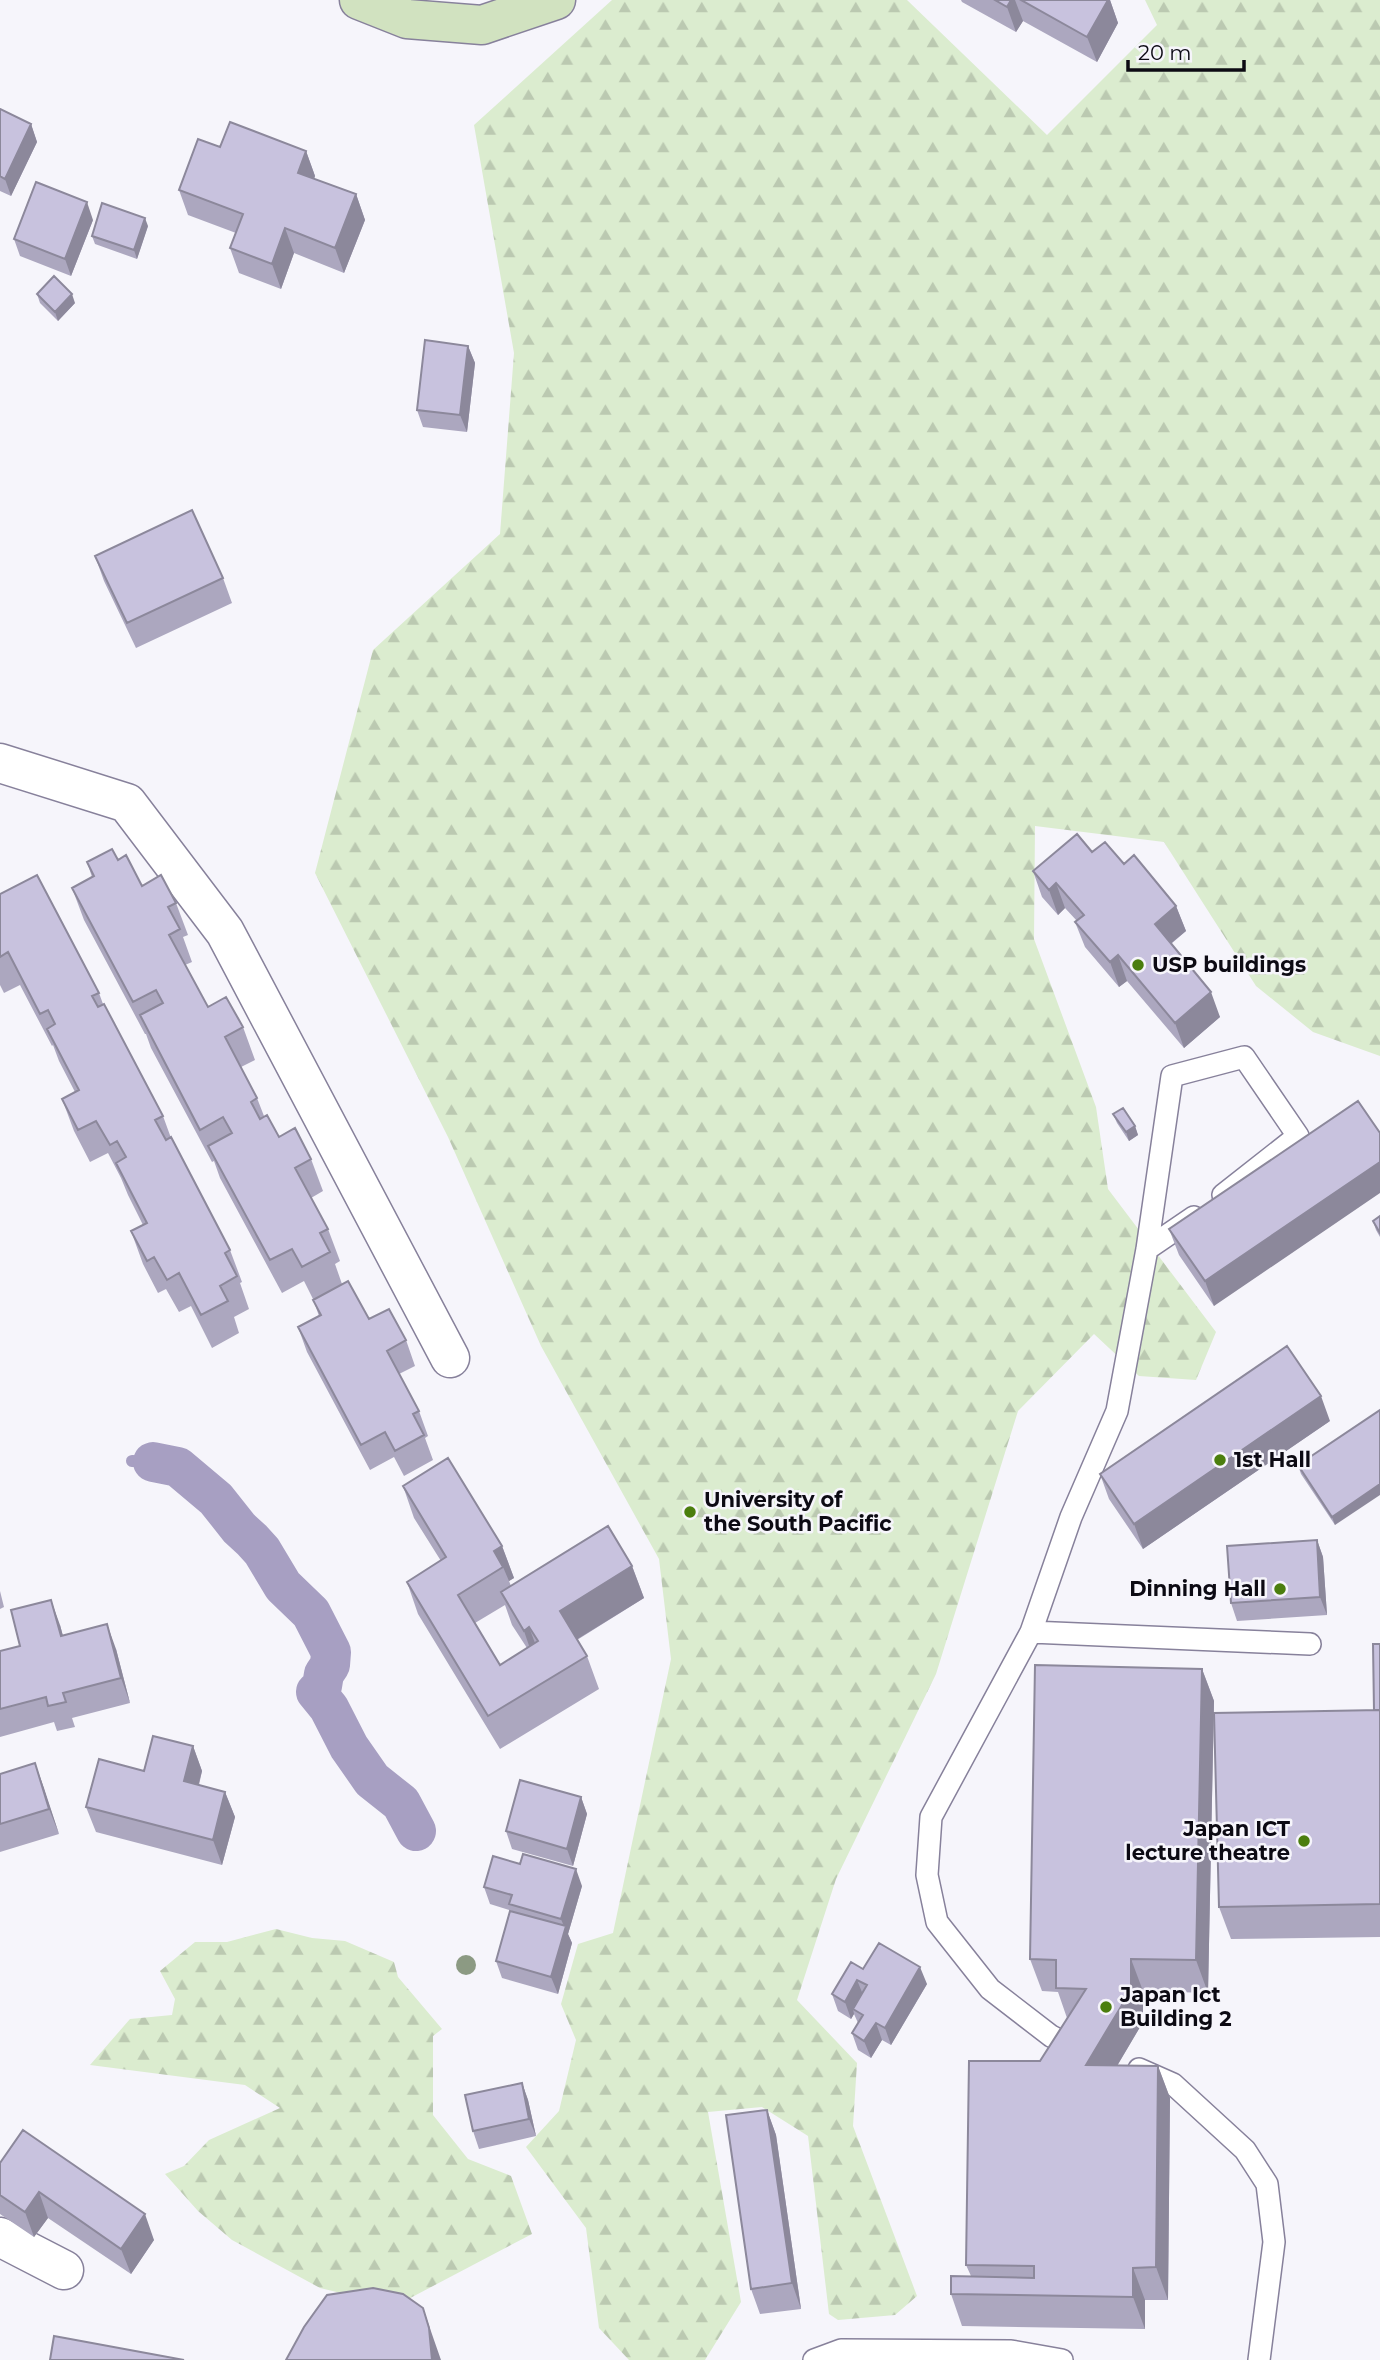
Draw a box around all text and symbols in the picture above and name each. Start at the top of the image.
scale bar [1128,28,1244,72]
text: 20 m [1138,40,1192,65]
place label: USP buildings [1152,952,1306,977]
marker: USP buildings [1130,957,1146,973]
place label: 1st Hall [1234,1447,1311,1472]
marker: 1st Hall [1212,1452,1228,1468]
place label: University of the South Pacific [704,1487,892,1536]
marker: University of the South Pacific [682,1504,698,1520]
place label: Dinning Hall [1129,1576,1266,1601]
marker: Dinning Hall [1272,1581,1288,1597]
place label: Japan ICT lecture theatre [1125,1816,1290,1865]
marker: Japan ICT lecture theatre [1296,1833,1312,1849]
place label: Japan Ict Building 2 [1119,1982,1232,2031]
marker: Japan Ict Building 2 [1098,1999,1114,2015]

